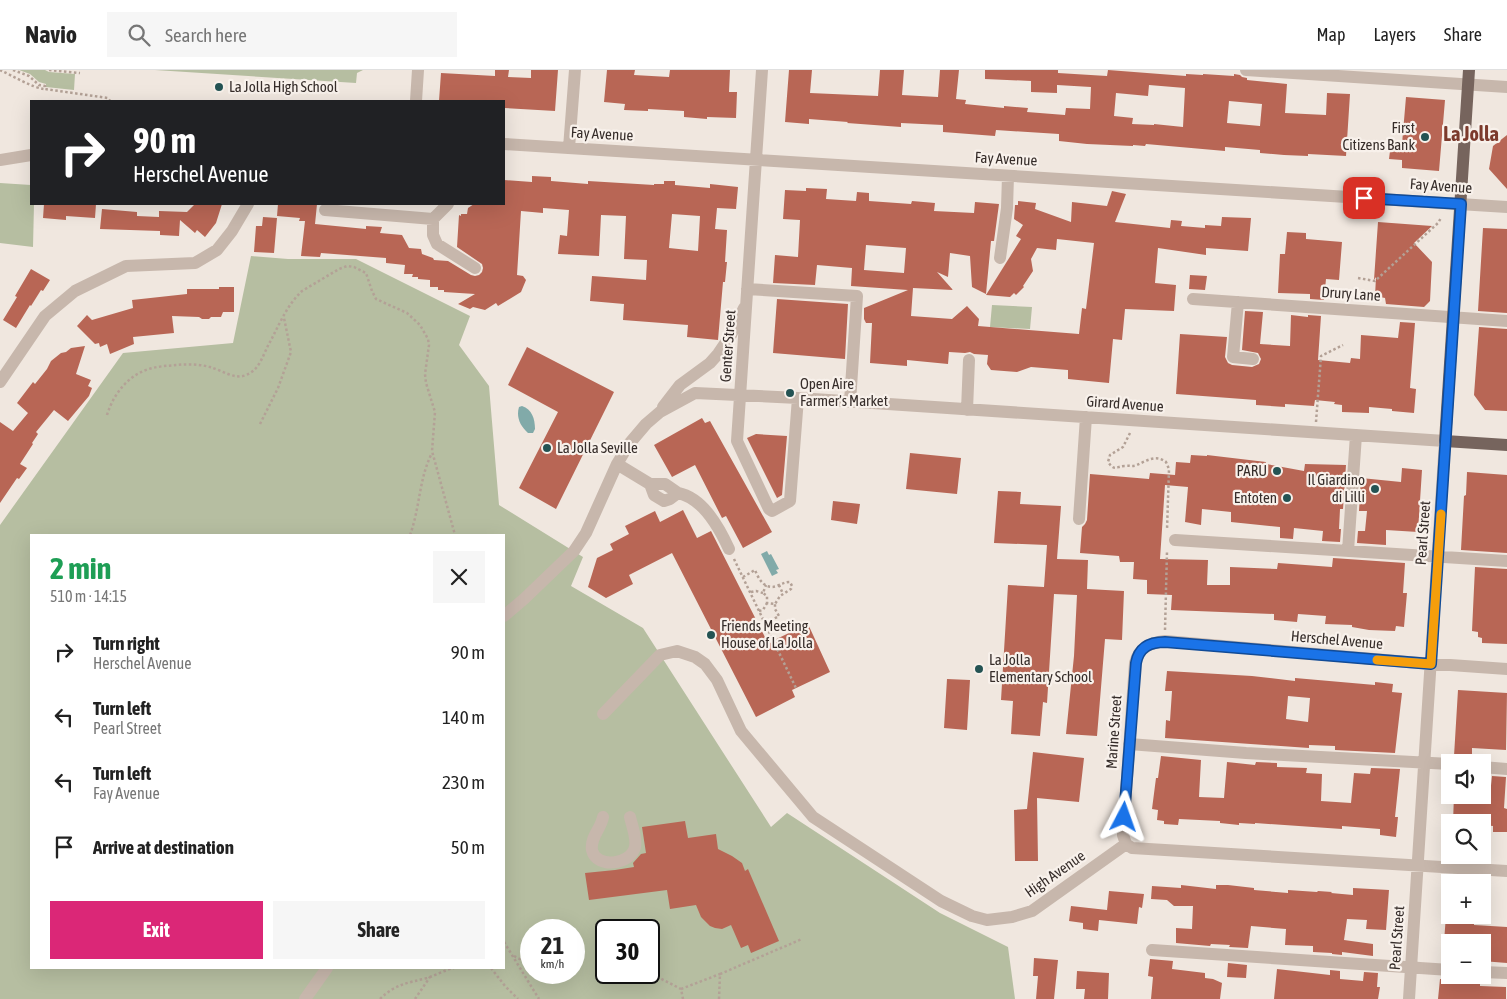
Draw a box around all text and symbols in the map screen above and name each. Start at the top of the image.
search box [107,12,457,57]
text: Navio [25,21,77,48]
icon: search [125,21,153,49]
text: Search here [165,24,247,46]
text: Map [1316,24,1345,45]
text: Layers [1373,24,1416,45]
text: Share [1444,24,1482,45]
place label: La Jolla High School [229,78,338,95]
marker: La Jolla High School [213,81,225,93]
place label: First Citizens Bank [1342,119,1415,153]
icon: right [50,120,115,185]
text: 90 m [133,120,196,160]
district label: La Jolla [1443,122,1499,145]
street label: Fay Avenue [570,123,634,144]
marker: First Citizens Bank [1419,131,1431,143]
street label: Fay Avenue [974,148,1038,169]
text: Herschel Avenue [133,161,269,187]
street label: Fay Avenue [1409,175,1473,196]
pin [1343,177,1385,219]
icon: arrive [1350,184,1378,212]
street label: Drury Lane [1321,283,1382,304]
street label: Genter Street [716,309,739,383]
place label: Open Aire Farmer’s Market [800,375,888,409]
marker: Open Aire Farmer’s Market [784,387,796,399]
street label: Girard Avenue [1086,392,1165,415]
place label: La Jolla Seville [557,439,638,456]
marker: La Jolla Seville [541,442,553,454]
place label: PARU [1237,462,1267,479]
marker: PARU [1271,465,1283,477]
place label: Il Giardino di Lilli [1307,471,1365,505]
marker: Il Giardino di Lilli [1369,483,1381,495]
place label: Entoten [1234,489,1277,506]
marker: Entoten [1281,492,1293,504]
street label: Pearl Street [1412,500,1433,566]
text: 2 min [50,551,111,585]
button: close [433,551,485,603]
text: 510 m · 14:15 [50,587,127,605]
place label: Friends Meeting House of La Jolla [721,617,813,651]
street label: Herschel Avenue [1290,627,1384,652]
marker: Friends Meeting House of La Jolla [705,629,717,641]
text: Turn right [93,632,160,654]
icon: right [50,638,78,666]
text: 90 m [451,641,485,663]
place label: La Jolla Elementary School [989,651,1092,685]
text: Herschel Avenue [93,654,192,672]
marker: La Jolla Elementary School [973,663,985,675]
street label: Marine Street [1102,694,1125,769]
text: Turn left [93,697,151,719]
icon: left [50,703,78,731]
text: 140 m [442,706,485,728]
text: Pearl Street [93,719,162,737]
map controls [1441,754,1491,984]
button: sound [1441,754,1491,804]
text: Turn left [93,762,151,784]
icon: left [50,768,78,796]
text: 230 m [442,771,485,793]
text: Fay Avenue [93,784,160,802]
position arrow [1097,790,1149,842]
button: search [1441,814,1491,864]
icon: arrive [50,833,78,861]
text: Arrive at destination [93,836,234,858]
text: 50 m [451,836,485,858]
street label: High Avenue [1021,847,1088,900]
button: + [1441,874,1491,924]
button: Exit [50,901,263,959]
button: Share [273,901,485,959]
street label: Pearl Street [1386,905,1407,971]
speed limit sign: 30 [595,919,660,984]
text: 21 [541,931,564,959]
button: − [1441,934,1491,984]
text: km/h [541,957,564,971]

